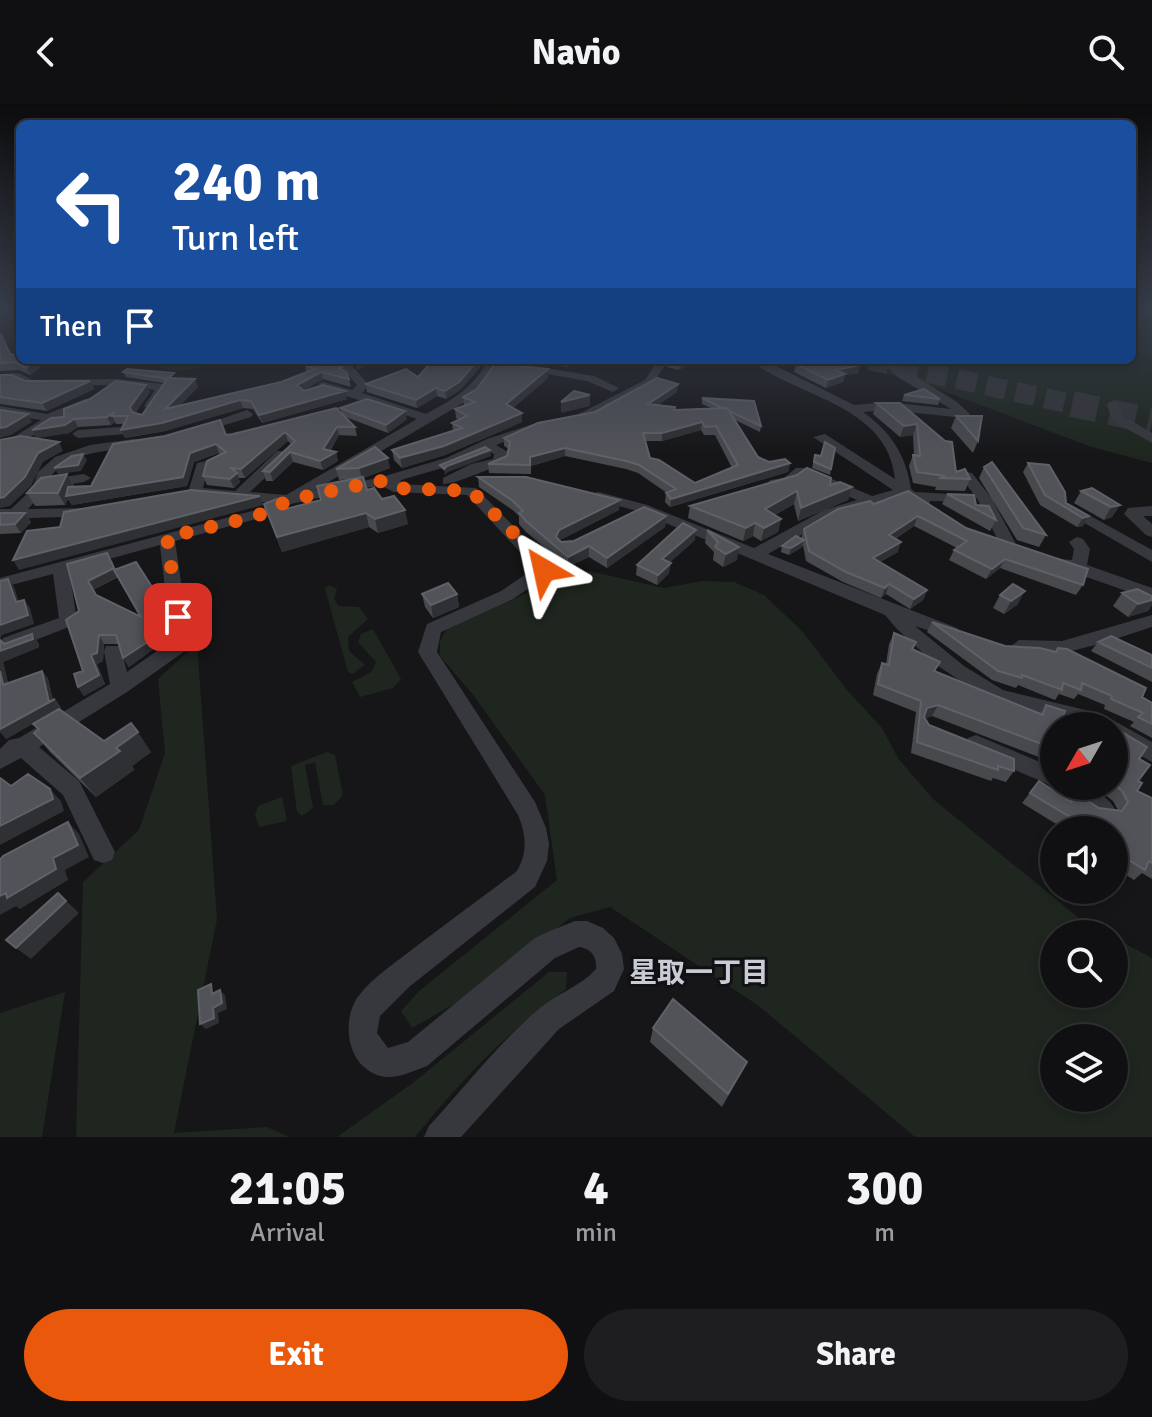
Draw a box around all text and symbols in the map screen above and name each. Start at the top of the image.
icon: back [24,30,68,74]
text: Navio [532,30,620,75]
icon: search [1084,30,1128,74]
text: 240 m [172,147,320,216]
icon: left [40,152,144,256]
text: Turn left [172,216,299,261]
icon: arrive [118,304,162,348]
text: Then [40,308,102,345]
position arrow [502,528,586,612]
pin [144,583,212,651]
icon: arrive [156,595,200,639]
north arrow [1040,712,1128,800]
map controls [1040,712,1128,1112]
button: sound [1040,816,1128,904]
button: search [1040,920,1128,1008]
district label: 星取一丁目 [629,956,769,990]
button: layers [1040,1024,1128,1112]
text: 21:05 [229,1159,346,1218]
text: 4 [583,1159,609,1218]
text: 300 [846,1159,923,1218]
text: Arrival [250,1217,325,1249]
text: min [575,1217,617,1249]
text: m [874,1217,895,1249]
button: Exit [24,1309,568,1401]
button: Share [584,1309,1128,1401]

